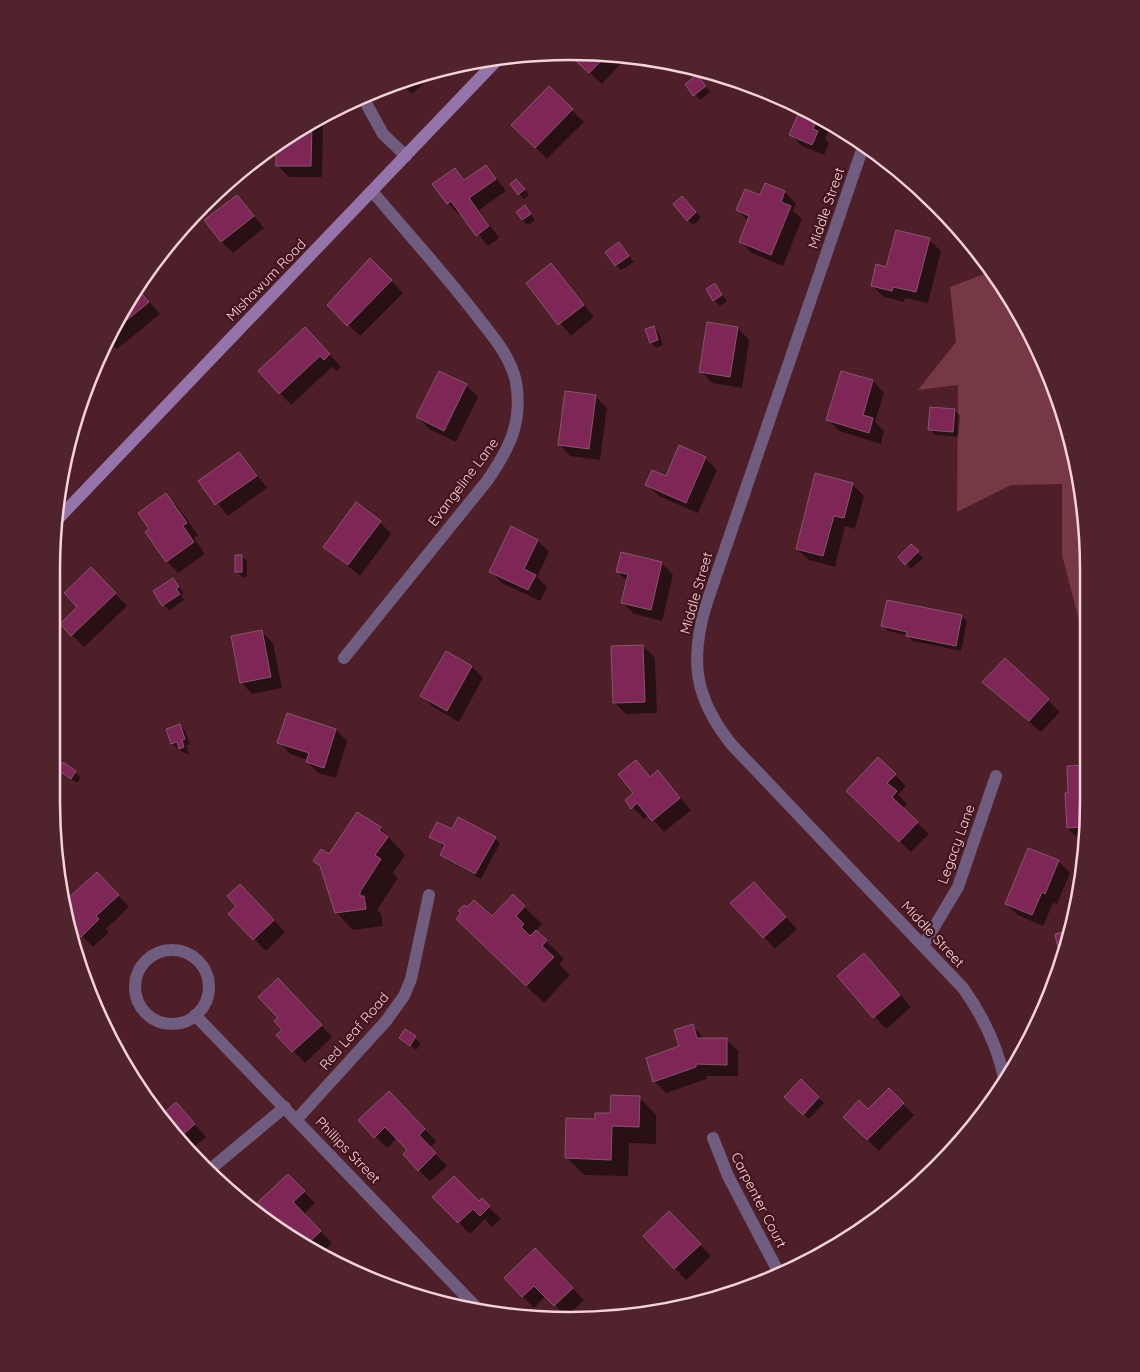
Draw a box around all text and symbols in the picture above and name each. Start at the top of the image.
street label: Middle Street [804,165,848,251]
street label: Mishawum Road [222,235,310,325]
street label: Evangeline Lane [424,434,502,530]
street label: Middle Street [676,550,716,636]
street label: Legacy Lane [933,802,979,886]
street label: Middle Street [898,897,969,971]
street label: Red Leaf Road [315,988,393,1074]
street label: Phillips Street [312,1113,384,1187]
street label: Carpenter Court [727,1149,791,1251]

